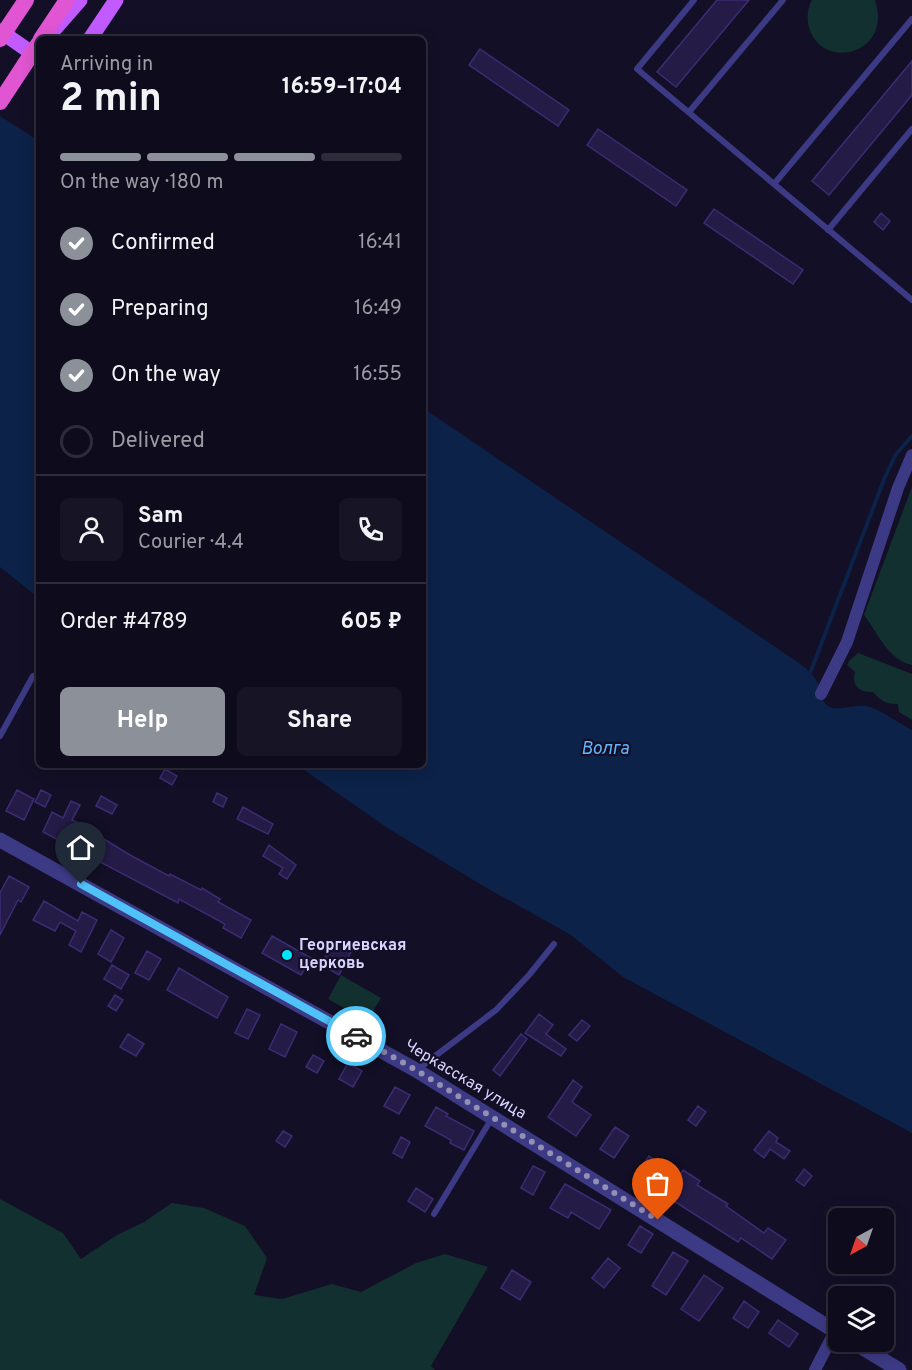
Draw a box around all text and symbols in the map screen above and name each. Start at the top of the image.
text: Arriving in [60,52,153,78]
text: 16:59–17:04 [282,74,402,101]
text: 2 min [60,76,162,125]
text: On the way · 180 m [60,170,223,196]
icon: check [60,227,93,260]
text: Confirmed [111,230,215,257]
text: 16:41 [358,230,402,256]
icon: check [60,293,93,326]
text: Preparing [111,296,209,323]
text: 16:49 [354,296,402,322]
icon: check [60,359,93,392]
text: On the way [111,362,221,389]
text: 16:55 [353,362,402,388]
text: Delivered [111,428,205,455]
button: person [60,498,123,561]
button: phone [339,498,402,561]
text: Sam [138,503,183,530]
text: Courier · 4.4 [138,530,244,556]
text: Order #4789 [60,609,188,636]
text: 605 ₽ [341,609,402,636]
button: Help [60,687,225,756]
button: Share [237,687,402,756]
water label: Волга [581,738,630,761]
pin [55,822,106,884]
icon: home [64,831,97,864]
place label: Георгиевская церковь [299,936,406,974]
marker: Георгиевская церковь [280,948,294,962]
courier [326,1006,386,1066]
icon: car [340,1020,373,1053]
street label: Черкасская улица [400,1036,530,1124]
pin [632,1158,683,1220]
icon: bag [641,1167,674,1200]
north arrow [828,1208,894,1274]
map controls [828,1208,894,1352]
button: layers [828,1286,894,1352]

